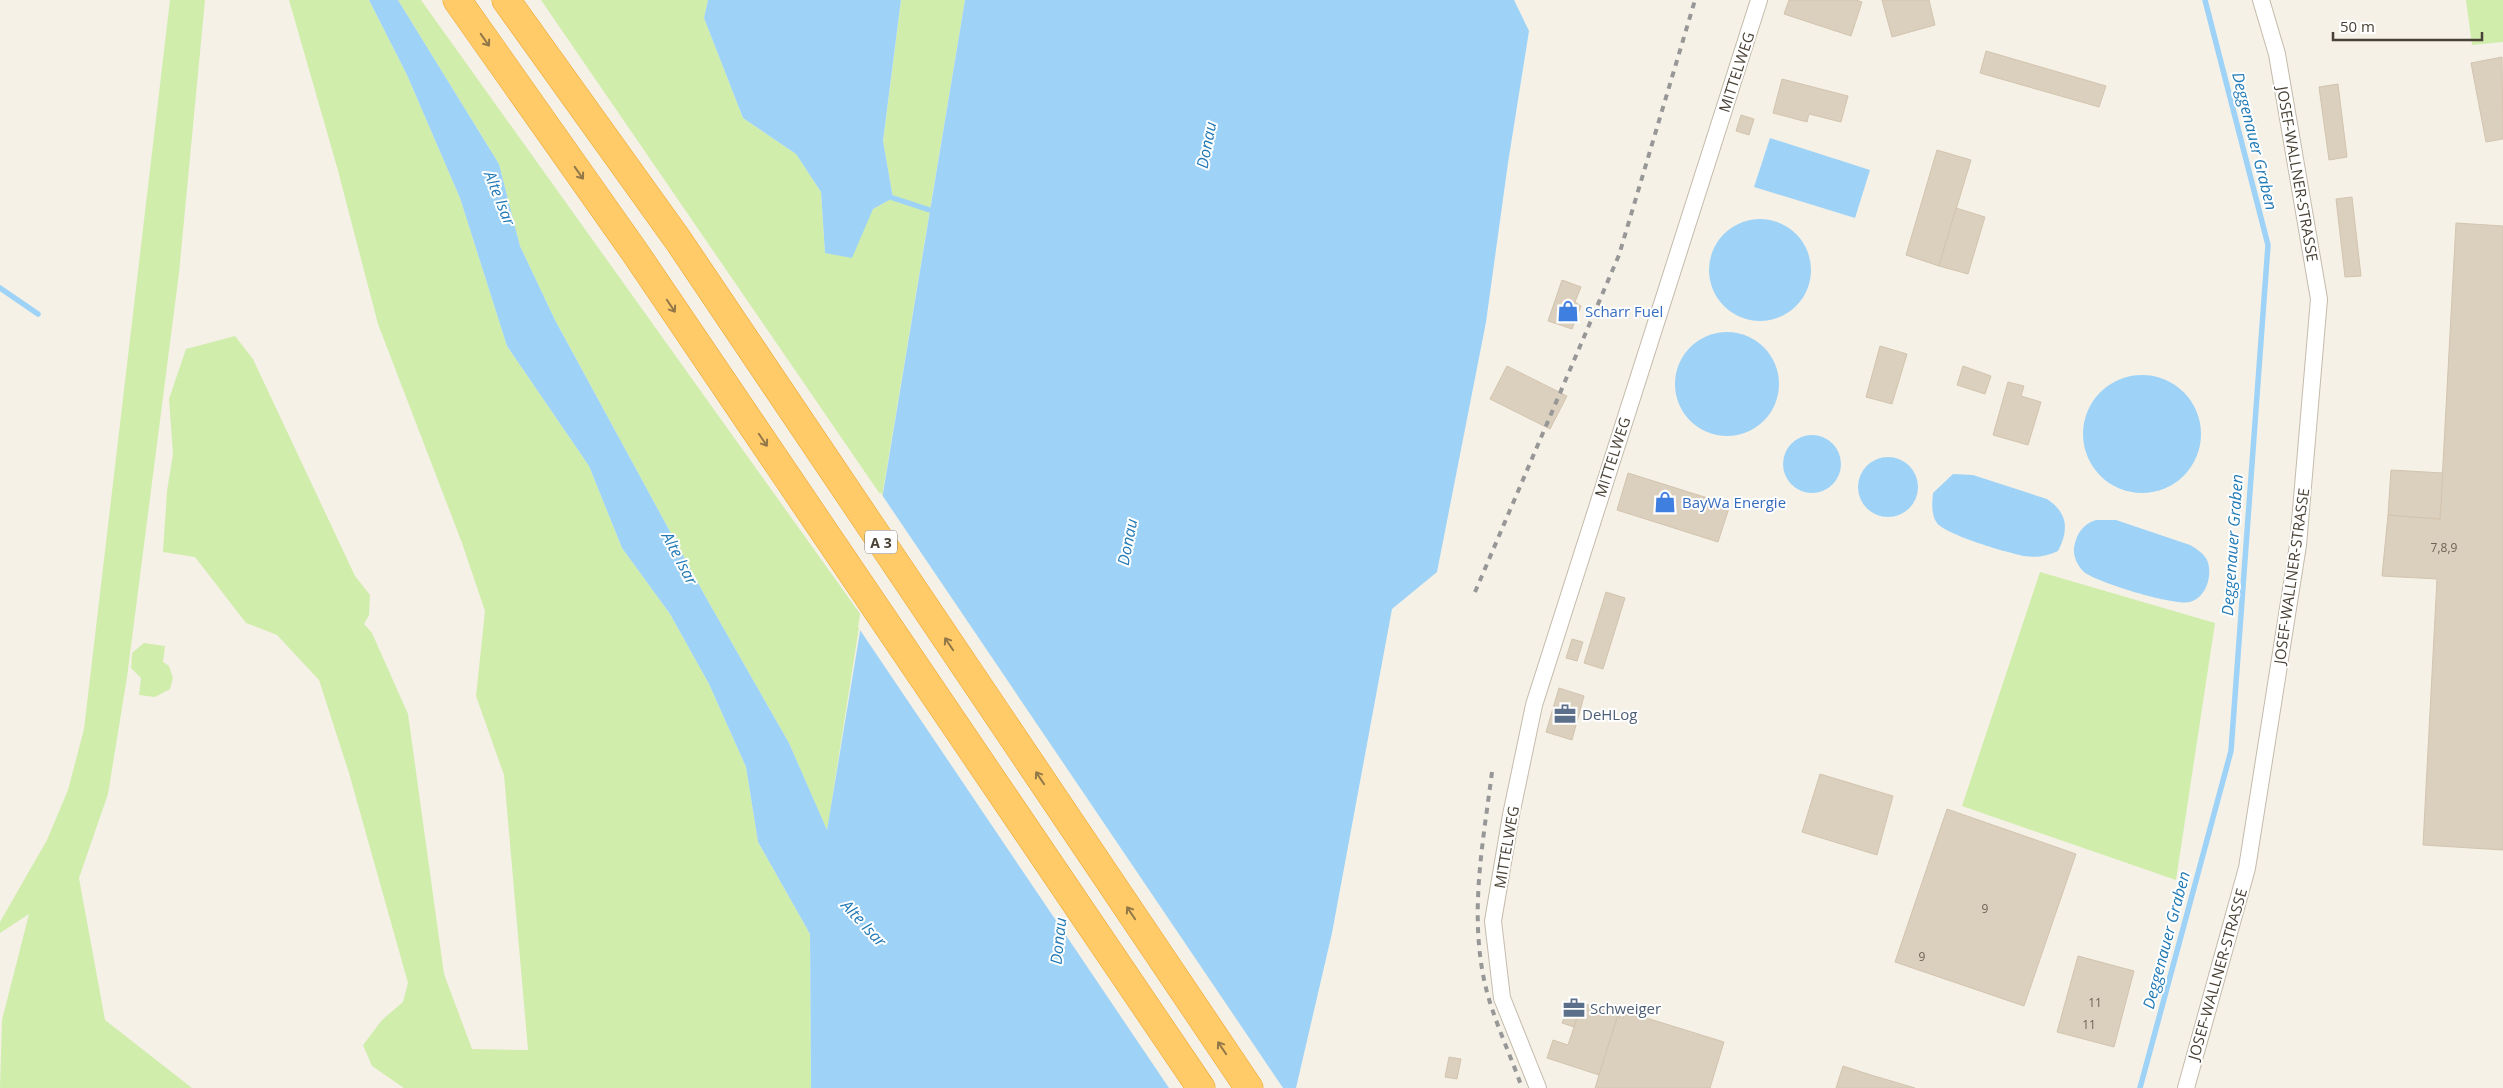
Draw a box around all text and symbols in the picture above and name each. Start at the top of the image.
scale bar [2333,10,2482,42]
text: 50 m [2340,16,2375,36]
street label: MITTELWEG [1714,29,1758,115]
one-way arrow [480,33,490,47]
water label: Deggenauer Graben [2227,70,2283,212]
street label: JOSEF-WALLNER-STRASSE [2272,83,2323,263]
water label: Donau [1191,120,1221,170]
one-way arrow [574,166,584,180]
water label: Alte Isar [479,167,521,229]
shop icon: Scharr Fuel [1555,298,1581,324]
one-way arrow [666,299,676,313]
place label: Scharr Fuel [1585,301,1663,321]
street label: MITTELWEG [1590,414,1634,500]
one-way arrow [758,433,768,447]
water label: Deggenauer Graben [2216,473,2248,617]
street label: JOSEF-WALLNER-STRASSE [2268,487,2313,667]
shop icon: BayWa Energie [1652,489,1678,515]
place label: BayWa Energie [1682,492,1786,512]
water label: Donau [1112,517,1142,567]
water label: Alte Isar [656,527,703,589]
road number: A 3 [865,530,897,554]
house number: 7,8,9 [2431,539,2458,556]
one-way arrow [944,637,954,651]
office icon: DeHLog [1552,701,1578,727]
place label: DeHLog [1582,704,1637,724]
one-way arrow [1035,772,1045,786]
street label: MITTELWEG [1489,804,1523,890]
water label: Deggenauer Graben [2137,869,2195,1011]
street label: JOSEF-WALLNER-STRASSE [2182,886,2251,1064]
water label: Alte Isar [836,894,892,952]
house number: 9 [1982,900,1989,917]
one-way arrow [1126,906,1136,920]
water label: Donau [1045,916,1071,966]
house number: 9 [1919,948,1926,965]
house number: 11 [2088,994,2102,1011]
office icon: Schweiger [1561,995,1587,1021]
place label: Schweiger [1590,998,1661,1018]
house number: 11 [2082,1016,2096,1033]
one-way arrow [1217,1041,1227,1055]

